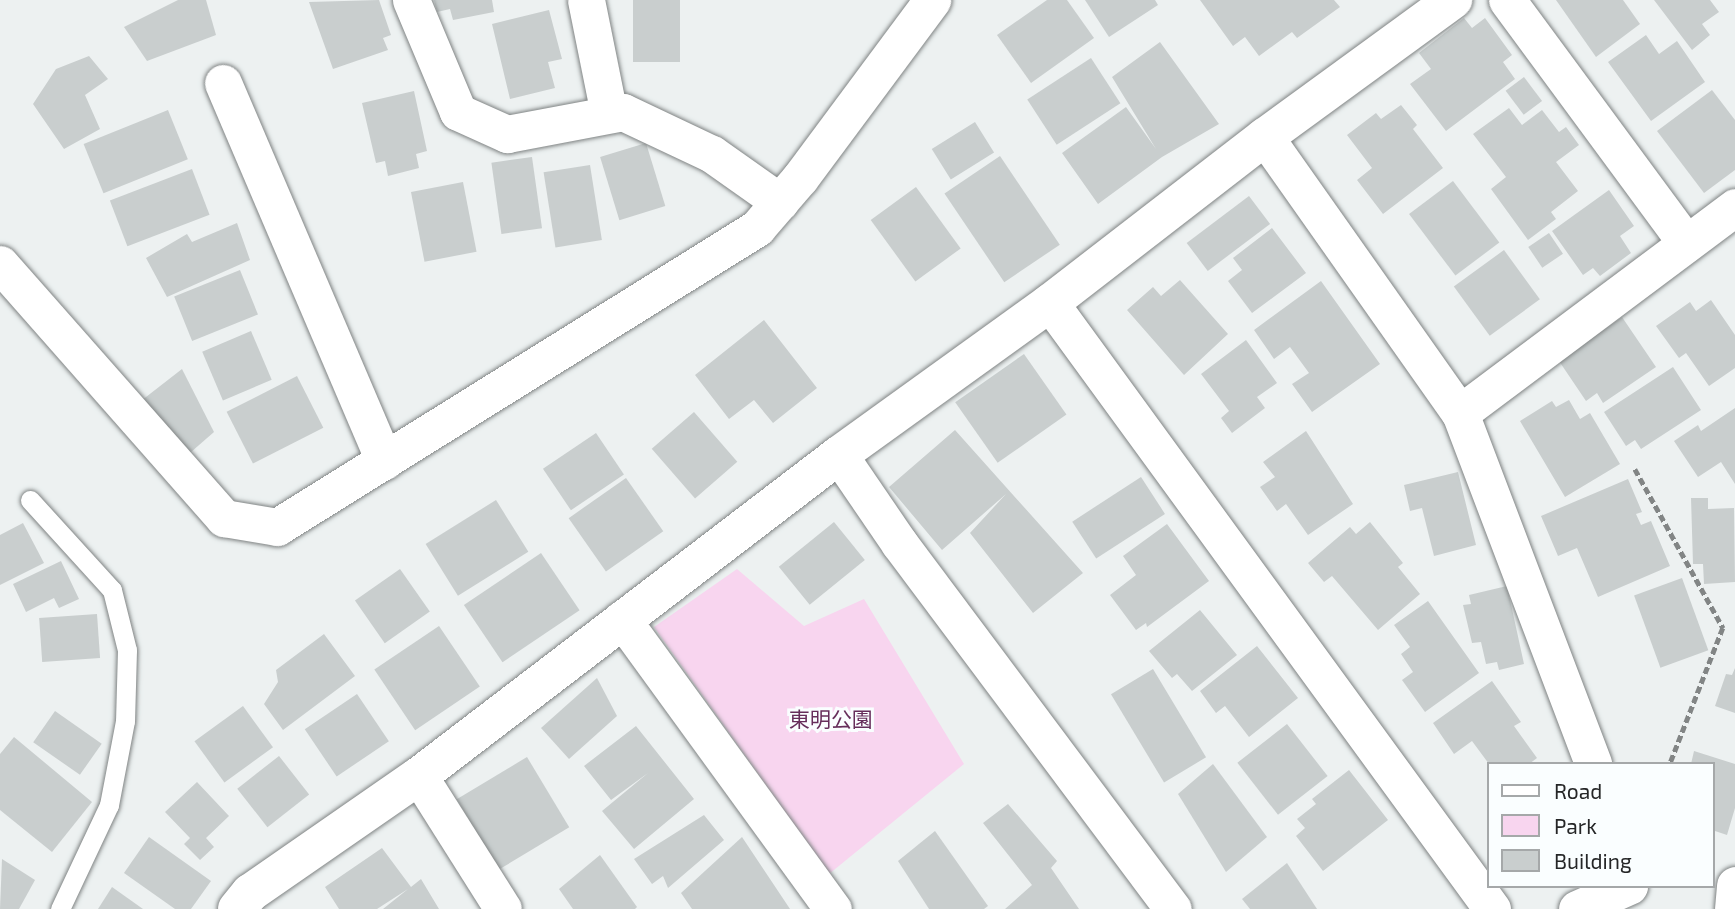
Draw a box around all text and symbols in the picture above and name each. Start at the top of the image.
park label: 東明公園 [789,706,873,732]
legend [1486,762,1714,888]
text: Road [1554,778,1602,803]
text: Park [1554,813,1597,838]
text: Building [1554,848,1632,873]

